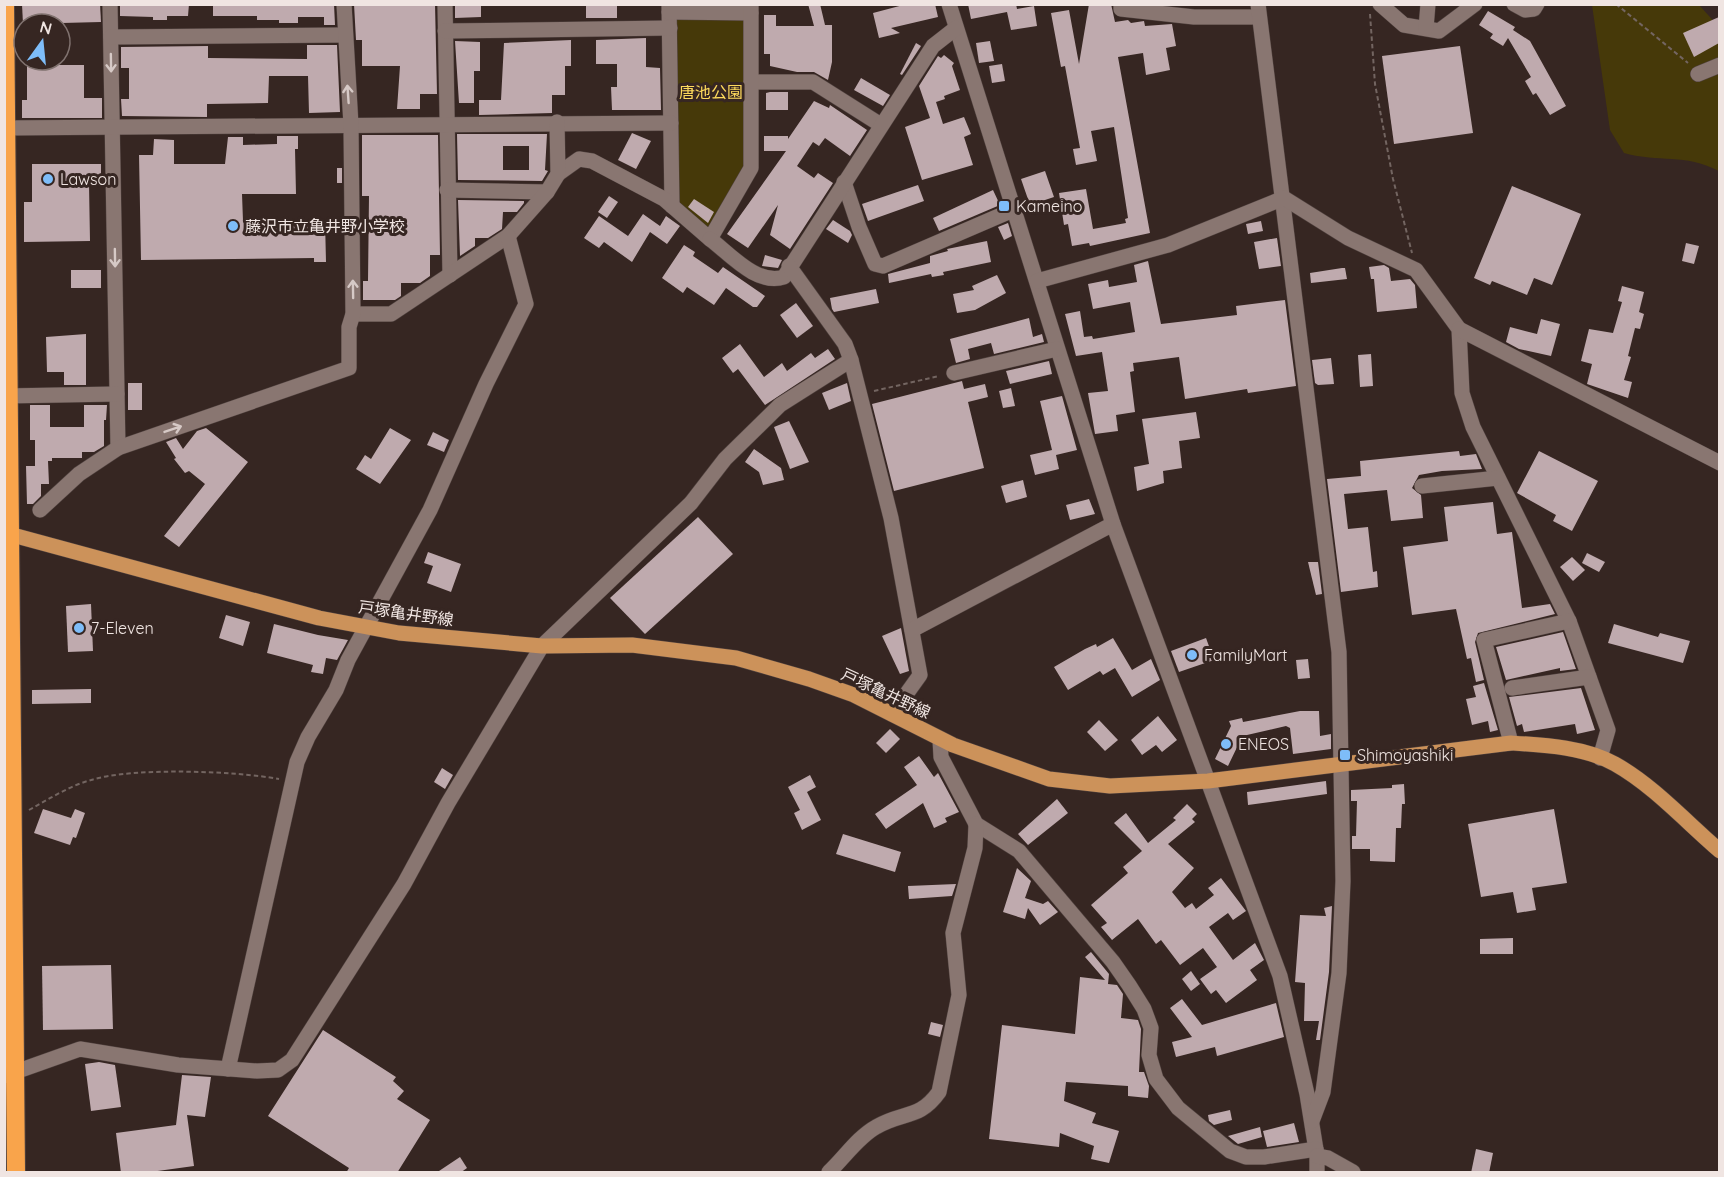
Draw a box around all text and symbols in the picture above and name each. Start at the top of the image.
north arrow [12,12,72,72]
text: N [38,16,54,39]
one-way arrow [105,52,117,72]
park label: 唐池公園 [679,82,743,102]
one-way arrow [342,85,353,105]
place label: Lawson [60,169,116,189]
marker: Lawson [41,172,55,186]
place label: Kameino [1016,196,1082,216]
marker: Kameino [997,199,1011,213]
place label: 藤沢市立亀井野小学校 [245,216,405,236]
marker: 藤沢市立亀井野小学校 [226,219,240,233]
one-way arrow [109,247,121,267]
one-way arrow [347,280,359,300]
one-way arrow [164,422,182,433]
street label: 戸塚亀井野線 [357,596,455,630]
place label: 7-Eleven [91,618,154,638]
marker: 7-Eleven [72,621,86,635]
place label: FamilyMart [1204,645,1288,665]
marker: FamilyMart [1185,648,1199,662]
street label: 戸塚亀井野線 [838,664,934,722]
place label: ENEOS [1238,734,1289,754]
marker: ENEOS [1219,737,1233,751]
place label: Shimoyashiki [1357,745,1454,765]
marker: Shimoyashiki [1338,748,1352,762]

